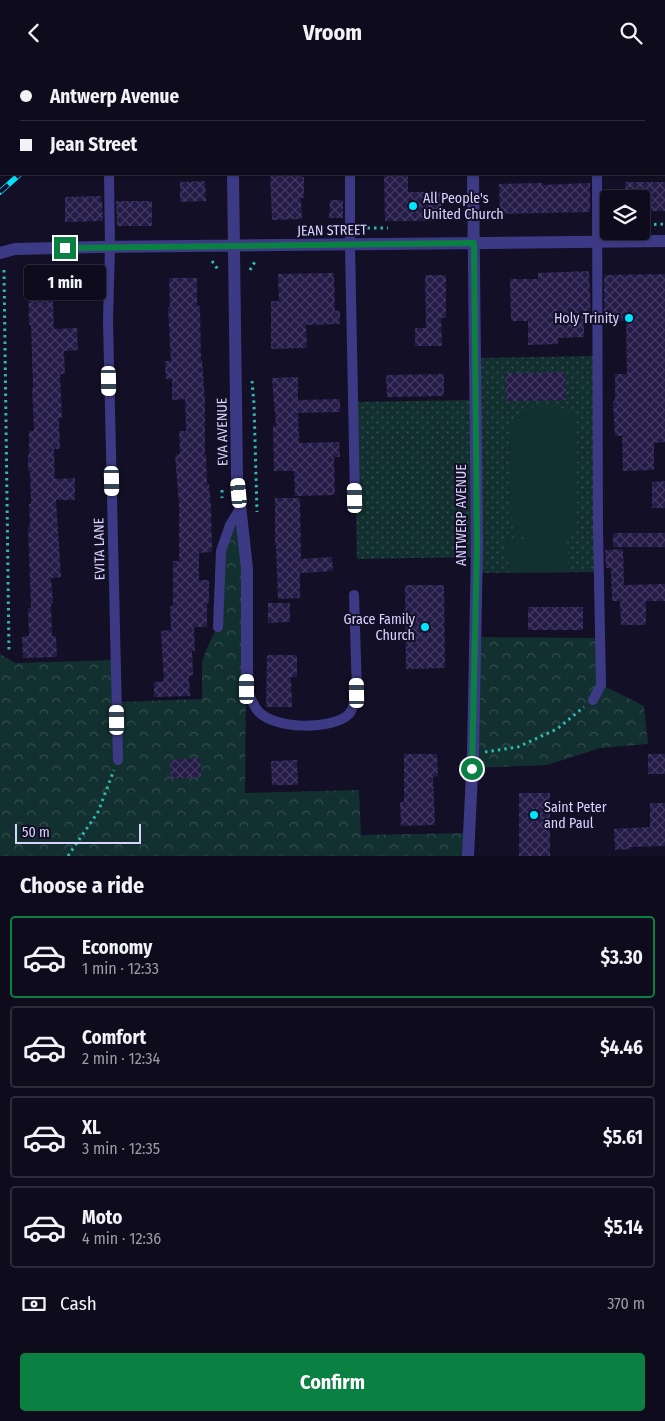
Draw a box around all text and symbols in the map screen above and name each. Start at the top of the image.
icon: back [20,19,48,47]
text: Vroom [303,19,362,46]
icon: search [617,19,645,47]
text: Antwerp Avenue [50,85,179,108]
text: Jean Street [50,133,137,156]
place label: All People's United Church [423,190,504,223]
map controls [600,190,650,240]
button: layers [600,190,650,240]
marker: All People's United Church [407,200,419,212]
street label: JEAN STREET [297,221,368,240]
route end [54,237,76,259]
callout: 1 min [24,265,106,301]
text: 1 min [48,273,82,292]
place label: Holy Trinity [554,310,620,327]
marker: Holy Trinity [623,312,635,324]
car [101,366,116,396]
street label: EVA AVENUE [213,397,232,466]
street label: ANTWERP AVENUE [453,464,470,566]
car [104,466,119,496]
car [230,477,247,509]
car [347,483,362,513]
street label: EVITA LANE [90,517,109,580]
place label: Grace Family Church [343,611,416,644]
marker: Grace Family Church [419,621,431,633]
car [239,674,254,704]
car [349,678,364,708]
car [109,705,124,735]
route start [461,758,483,780]
place label: Saint Peter and Paul [544,799,607,832]
marker: Saint Peter and Paul [528,809,540,821]
scale bar [15,821,141,844]
text: 50 m [22,824,50,841]
text: Choose a ride [20,872,144,899]
icon: car [22,935,67,980]
text: Economy [82,936,152,959]
text: $3.30 [601,946,643,969]
text: 1 min · 12:33 [82,959,159,978]
icon: car [22,1025,67,1070]
text: Comfort [82,1026,146,1049]
text: $4.46 [600,1036,643,1059]
text: 2 min · 12:34 [82,1049,160,1068]
icon: car [22,1115,67,1160]
text: XL [82,1116,101,1139]
text: $5.61 [603,1126,643,1149]
text: 3 min · 12:35 [82,1139,160,1158]
icon: car [22,1205,67,1250]
text: Moto [82,1206,122,1229]
text: $5.14 [604,1216,643,1239]
text: 4 min · 12:36 [82,1229,161,1248]
icon: cash [20,1290,48,1318]
text: Cash [60,1292,97,1315]
text: 370 m [607,1294,645,1313]
button: Confirm [20,1353,645,1411]

